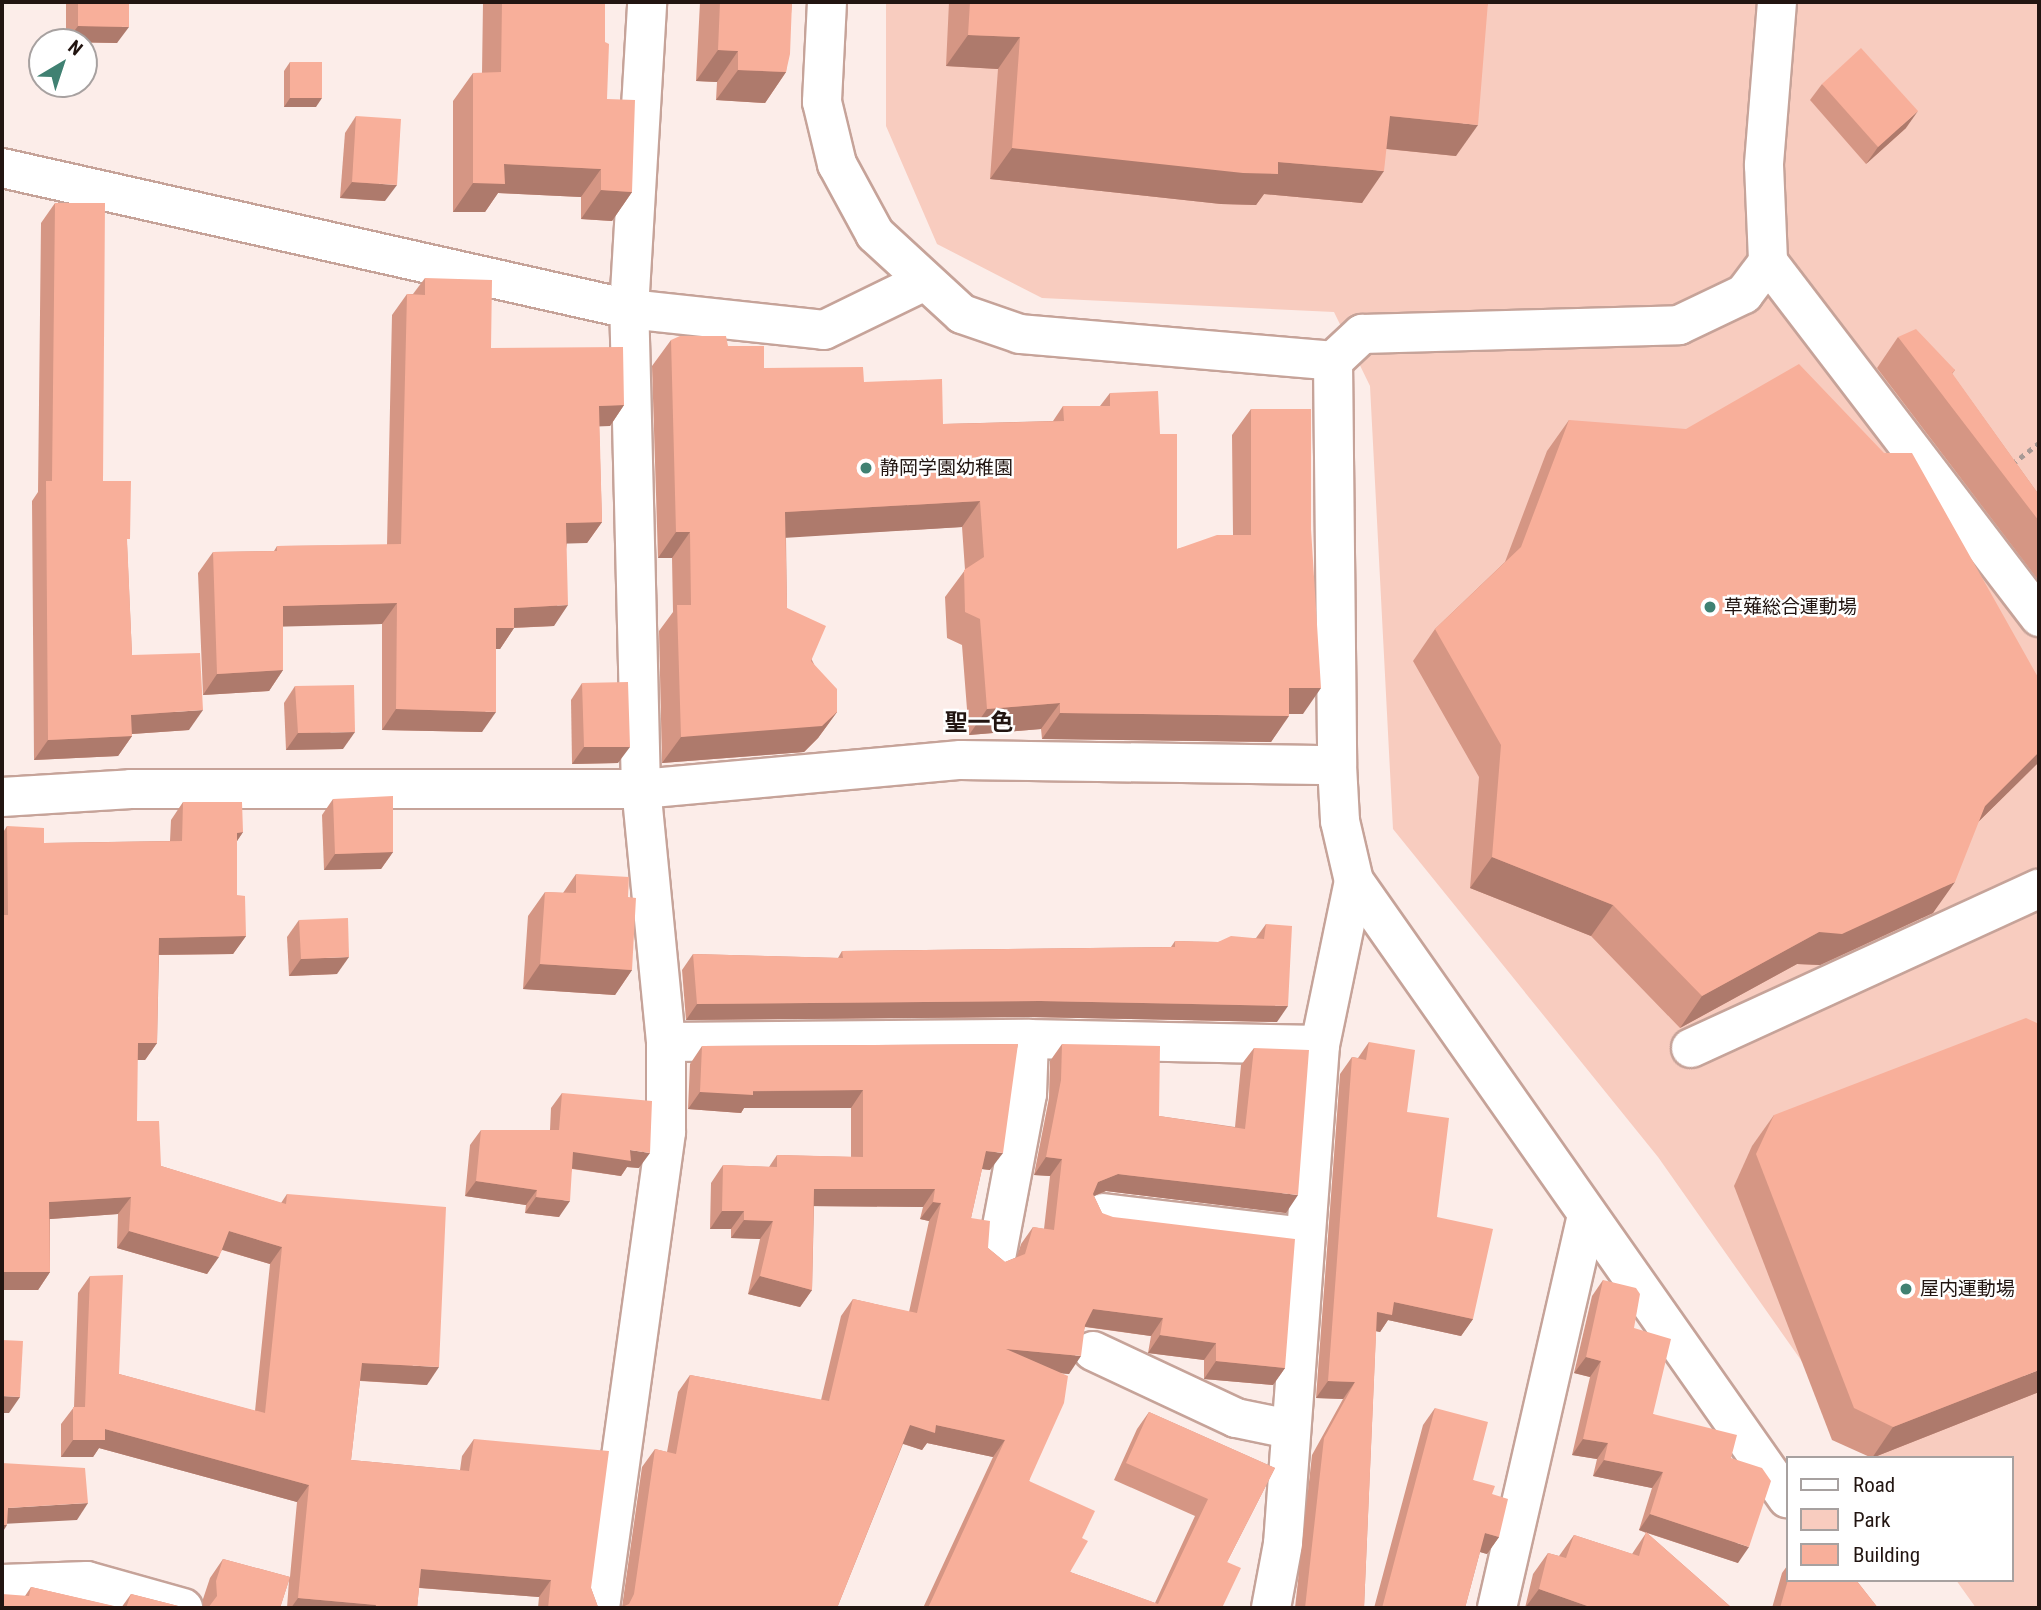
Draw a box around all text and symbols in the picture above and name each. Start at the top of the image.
north arrow [28,28,98,98]
text: N [64,35,87,60]
place label: 静岡学園幼稚園 [880,457,1013,479]
marker: 静岡学園幼稚園 [858,460,874,476]
place label: 草薙総合運動場 [1724,596,1857,618]
marker: 草薙総合運動場 [1702,599,1718,615]
district label: 聖一色 [945,709,1013,737]
place label: 屋内運動場 [1920,1278,2015,1300]
marker: 屋内運動場 [1898,1281,1914,1297]
legend [1786,1456,2013,1582]
text: Road [1853,1473,1895,1497]
text: Park [1853,1508,1890,1532]
text: Building [1853,1543,1920,1567]

